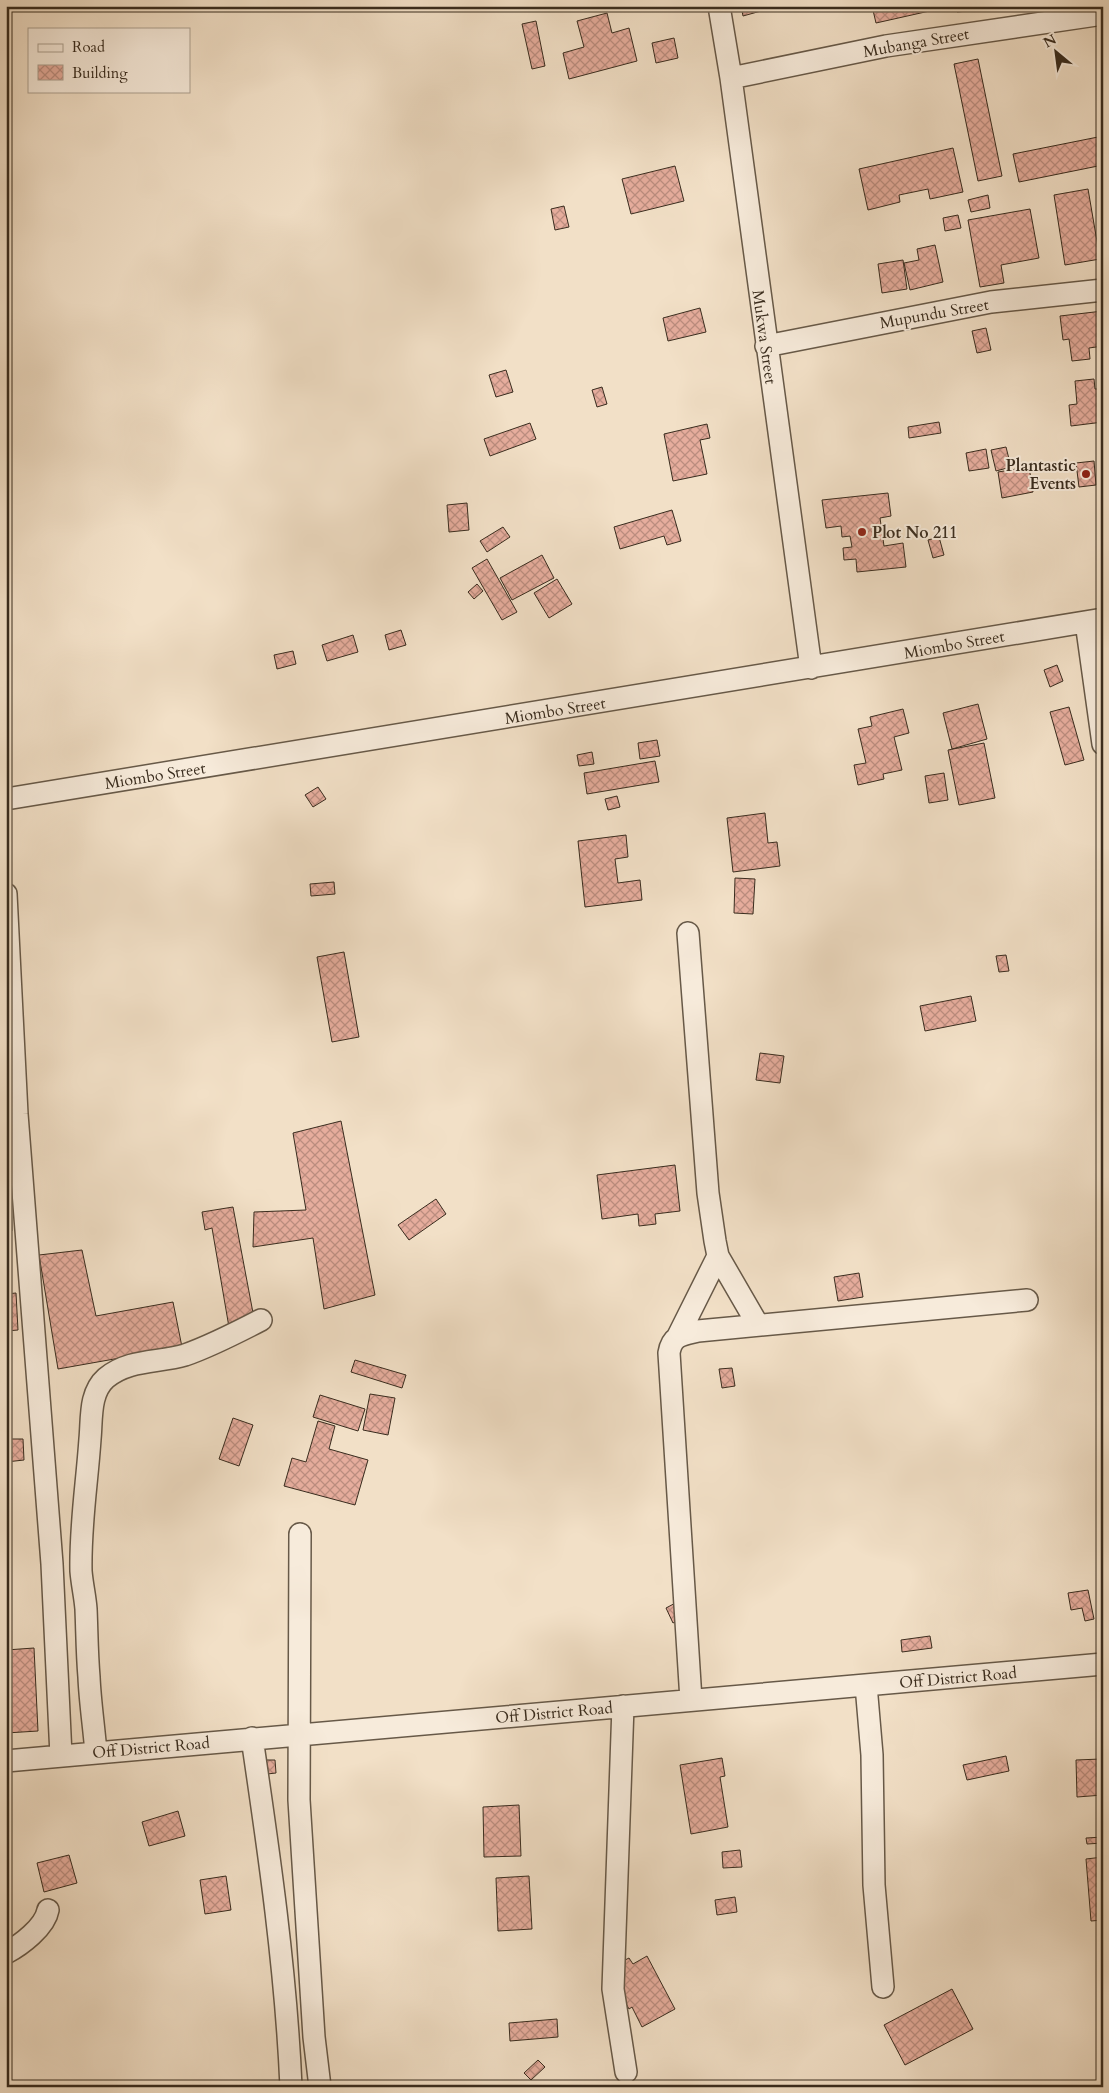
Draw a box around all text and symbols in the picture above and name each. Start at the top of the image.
street label: Mubanga Street [862,23,971,63]
legend [28,28,190,92]
north arrow [1032,28,1082,78]
text: N [1040,30,1060,52]
text: Road [72,37,105,57]
text: Building [72,63,128,83]
street label: Mukwa Street [747,289,782,386]
street label: Mupundu Street [878,294,990,334]
place label: Plantastic Events [1006,455,1076,495]
marker: Plantastic Events [1080,468,1092,480]
place label: Plot No 211 [872,522,958,544]
marker: Plot No 211 [856,526,868,538]
street label: Miombo Street [902,625,1006,665]
street label: Miombo Street [503,692,607,730]
street label: Miombo Street [103,757,207,795]
street label: Off District Road [898,1662,1018,1694]
street label: Off District Road [494,1697,614,1729]
street label: Off District Road [91,1732,211,1764]

